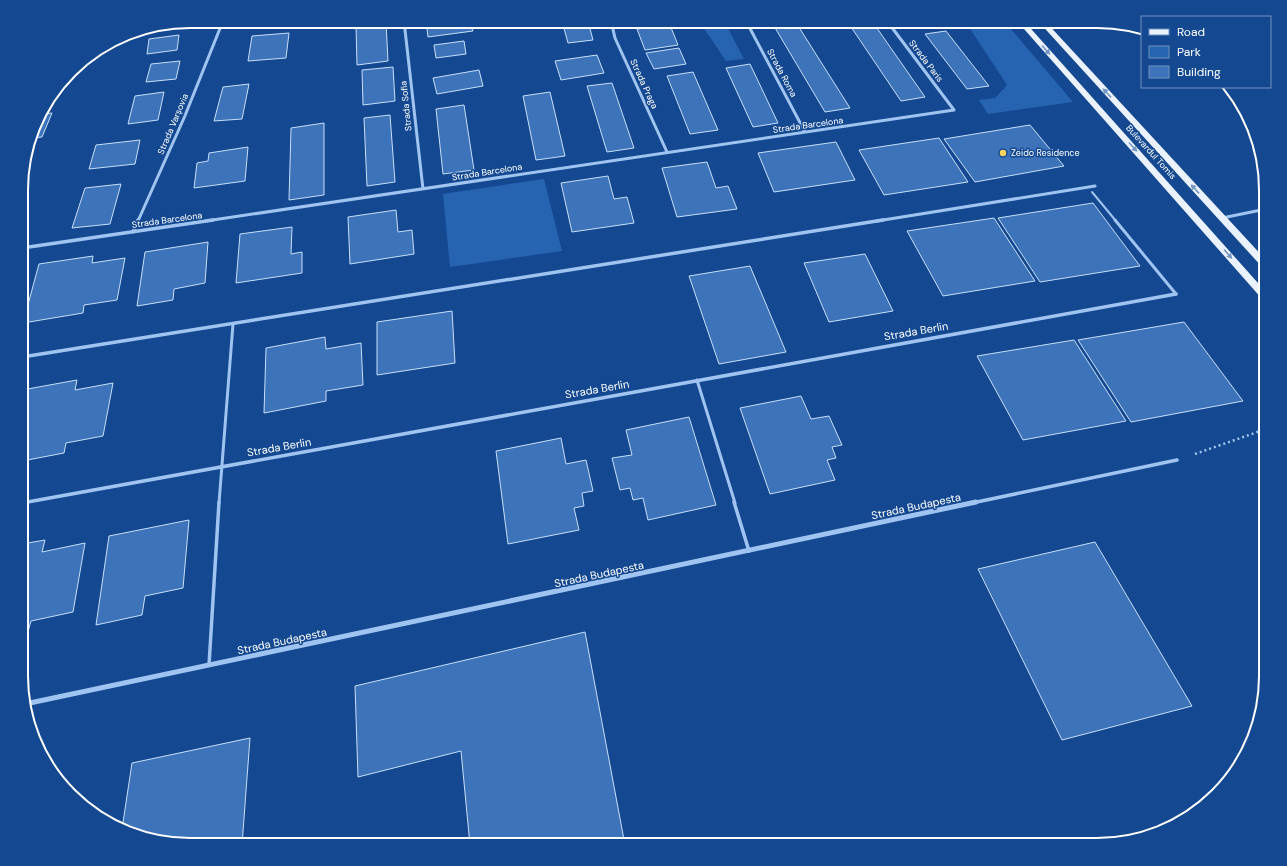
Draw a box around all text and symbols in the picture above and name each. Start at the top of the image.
legend [1141,16,1271,88]
text: Road [1177,24,1205,40]
street label: Strada Paris [906,37,946,85]
text: Park [1177,44,1201,60]
one-way arrow [1042,45,1051,56]
street label: Strada Roma [764,47,800,99]
street label: Strada Praga [627,57,661,111]
text: Building [1177,64,1221,80]
street label: Strada Sofia [397,80,415,132]
one-way arrow [1102,88,1112,98]
street label: Strada Varșovia [155,92,191,156]
street label: Strada Barcelona [772,114,844,136]
street label: Bulevardul Tomis [1123,122,1179,182]
one-way arrow [1128,142,1138,152]
place label: Zeido Residence [1011,147,1080,159]
marker: Zeido Residence [998,148,1008,158]
street label: Strada Barcelona [451,161,523,183]
one-way arrow [1190,184,1200,194]
street label: Strada Barcelona [131,209,203,231]
one-way arrow [1223,249,1232,259]
street label: Strada Berlin [883,318,949,344]
street label: Strada Berlin [564,376,630,402]
street label: Strada Berlin [246,434,312,460]
street label: Strada Budapesta [870,490,962,522]
street label: Strada Budapesta [553,558,645,590]
street label: Strada Budapesta [236,625,328,657]

